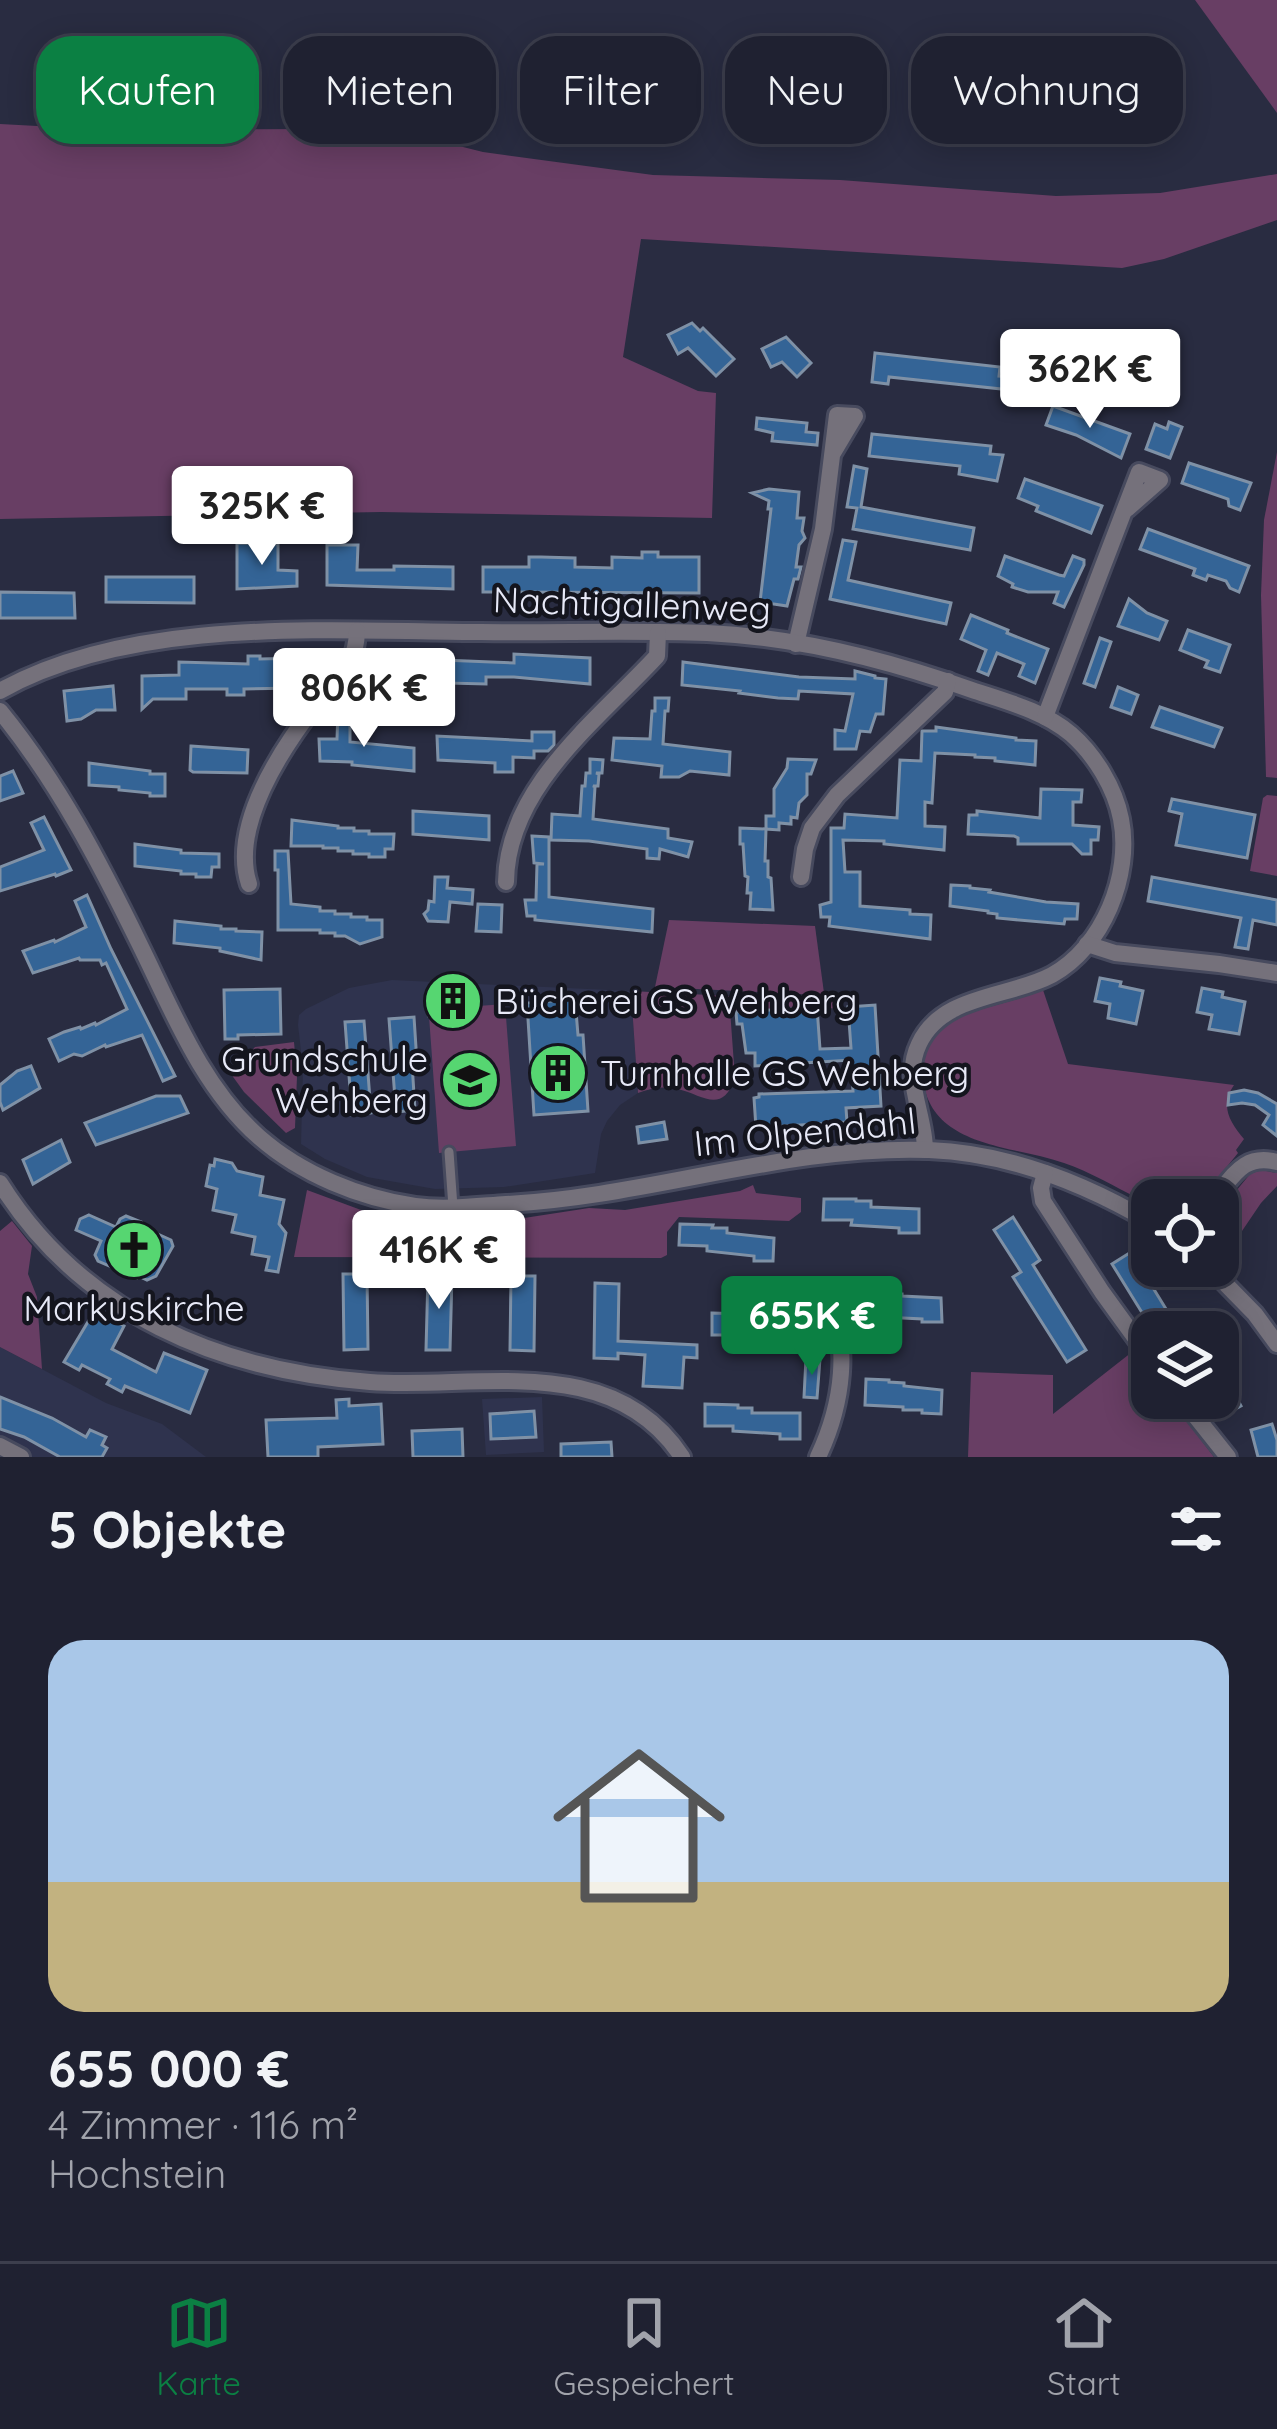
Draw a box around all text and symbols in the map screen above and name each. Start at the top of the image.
chip: Kaufen [36,36,259,144]
chip: Mieten [283,36,496,144]
chip: Filter [520,36,701,144]
chip: Neu [725,36,887,144]
chip: Wohnung [911,36,1183,144]
pin: 362K € [992,329,1188,431]
text: 362K € [1027,343,1153,392]
pin: 325K € [164,466,360,568]
text: 325K € [199,480,325,529]
street label: Nachtigallenweg [492,576,772,631]
pin: 806K € [266,648,462,750]
text: 806K € [300,662,428,711]
building icon: Bücherei GS Wehberg [422,970,484,1032]
place label: Bücherei GS Wehberg [495,978,857,1023]
place label: Grundschule Wehberg [221,1036,428,1122]
building icon: Turnhalle GS Wehberg [527,1042,589,1104]
school or university icon: Grundschule Wehberg [439,1049,501,1111]
place label: Turnhalle GS Wehberg [600,1050,969,1095]
street label: Im Olpendahl [692,1097,918,1166]
map controls [1131,1179,1239,1419]
button: locate [1131,1179,1239,1287]
pin: 416K € [341,1210,537,1312]
church icon: Markuskirche [103,1219,165,1281]
text: 416K € [379,1224,499,1273]
pin: 655K € [714,1276,910,1378]
place label: Markuskirche [23,1285,245,1330]
text: 655K € [748,1290,876,1339]
button: layers [1131,1311,1239,1419]
icon: filters [1163,1496,1229,1562]
text: 5 Objekte [48,1497,286,1561]
icon: home [531,1718,747,1934]
text: 655 000 € [48,2036,289,2100]
text: 4 Zimmer · 116 m² [48,2100,358,2149]
text: Hochstein [48,2149,226,2198]
tab: Karte [156,2290,241,2403]
tab: Gespeichert [553,2290,735,2403]
tab: Start [1047,2290,1121,2403]

